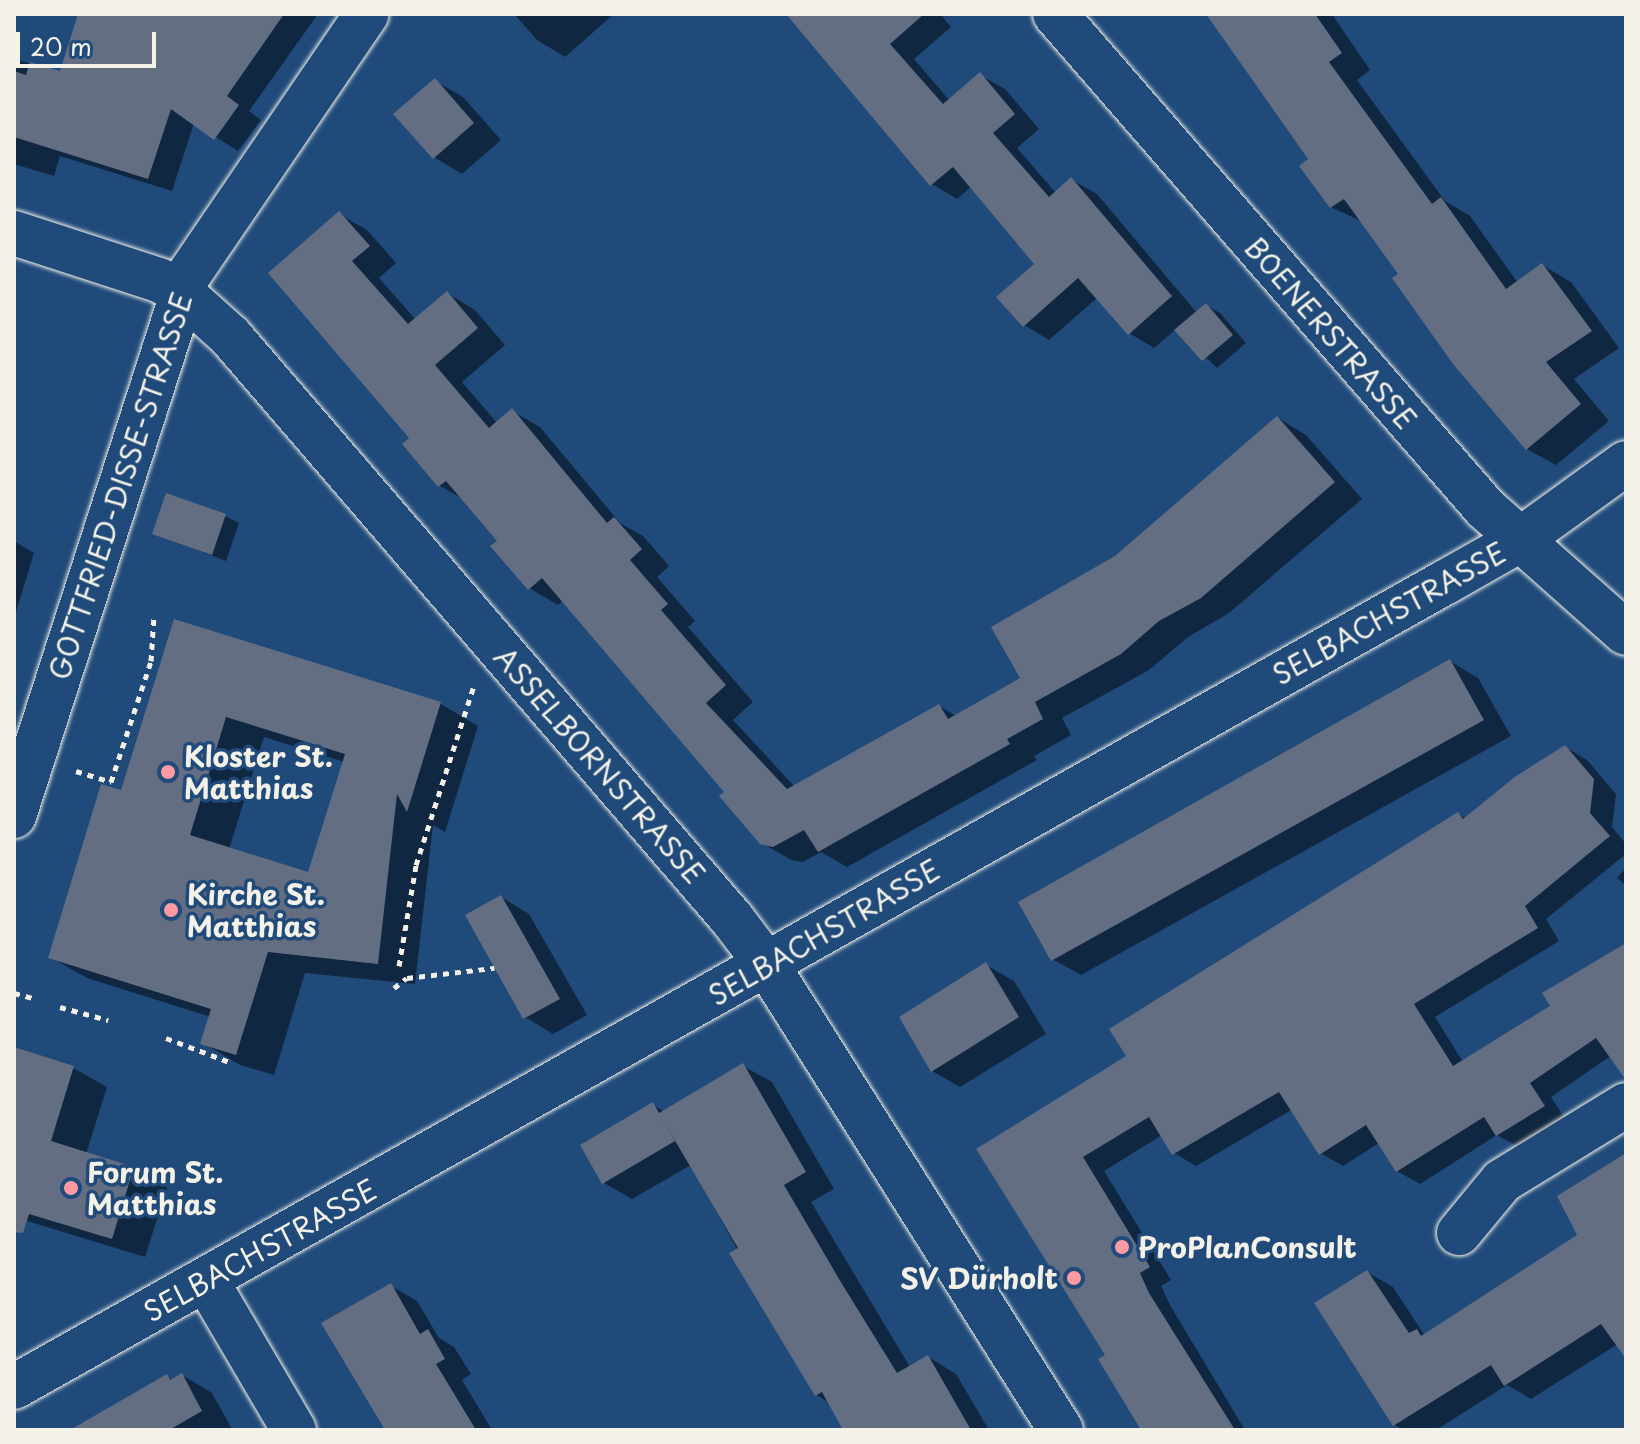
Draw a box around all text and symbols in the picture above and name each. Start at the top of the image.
scale bar [20,16,160,66]
text: 20 m [30,28,92,64]
street label: BOENERSTRASSE [1238,230,1424,436]
street label: GOTTFRIED-DISSE-STRASSE [41,288,199,684]
street label: SELBACHSTRASSE [1267,535,1511,691]
street label: ASSELBORNSTRASSE [488,640,712,890]
place label: Kloster St. Matthias [184,739,334,805]
marker: Kloster St. Matthias [159,763,177,781]
street label: SELBACHSTRASSE [702,852,946,1012]
place label: Kirche St. Matthias [187,877,325,943]
marker: Kirche St. Matthias [162,901,180,919]
place label: Forum St. Matthias [87,1155,224,1221]
street label: SELBACHSTRASSE [138,1172,382,1328]
marker: Forum St. Matthias [62,1179,80,1197]
place label: ProPlanConsult [1138,1230,1357,1264]
marker: ProPlanConsult [1113,1238,1131,1256]
place label: SV Dürholt [901,1261,1058,1295]
marker: SV Dürholt [1065,1269,1083,1287]

